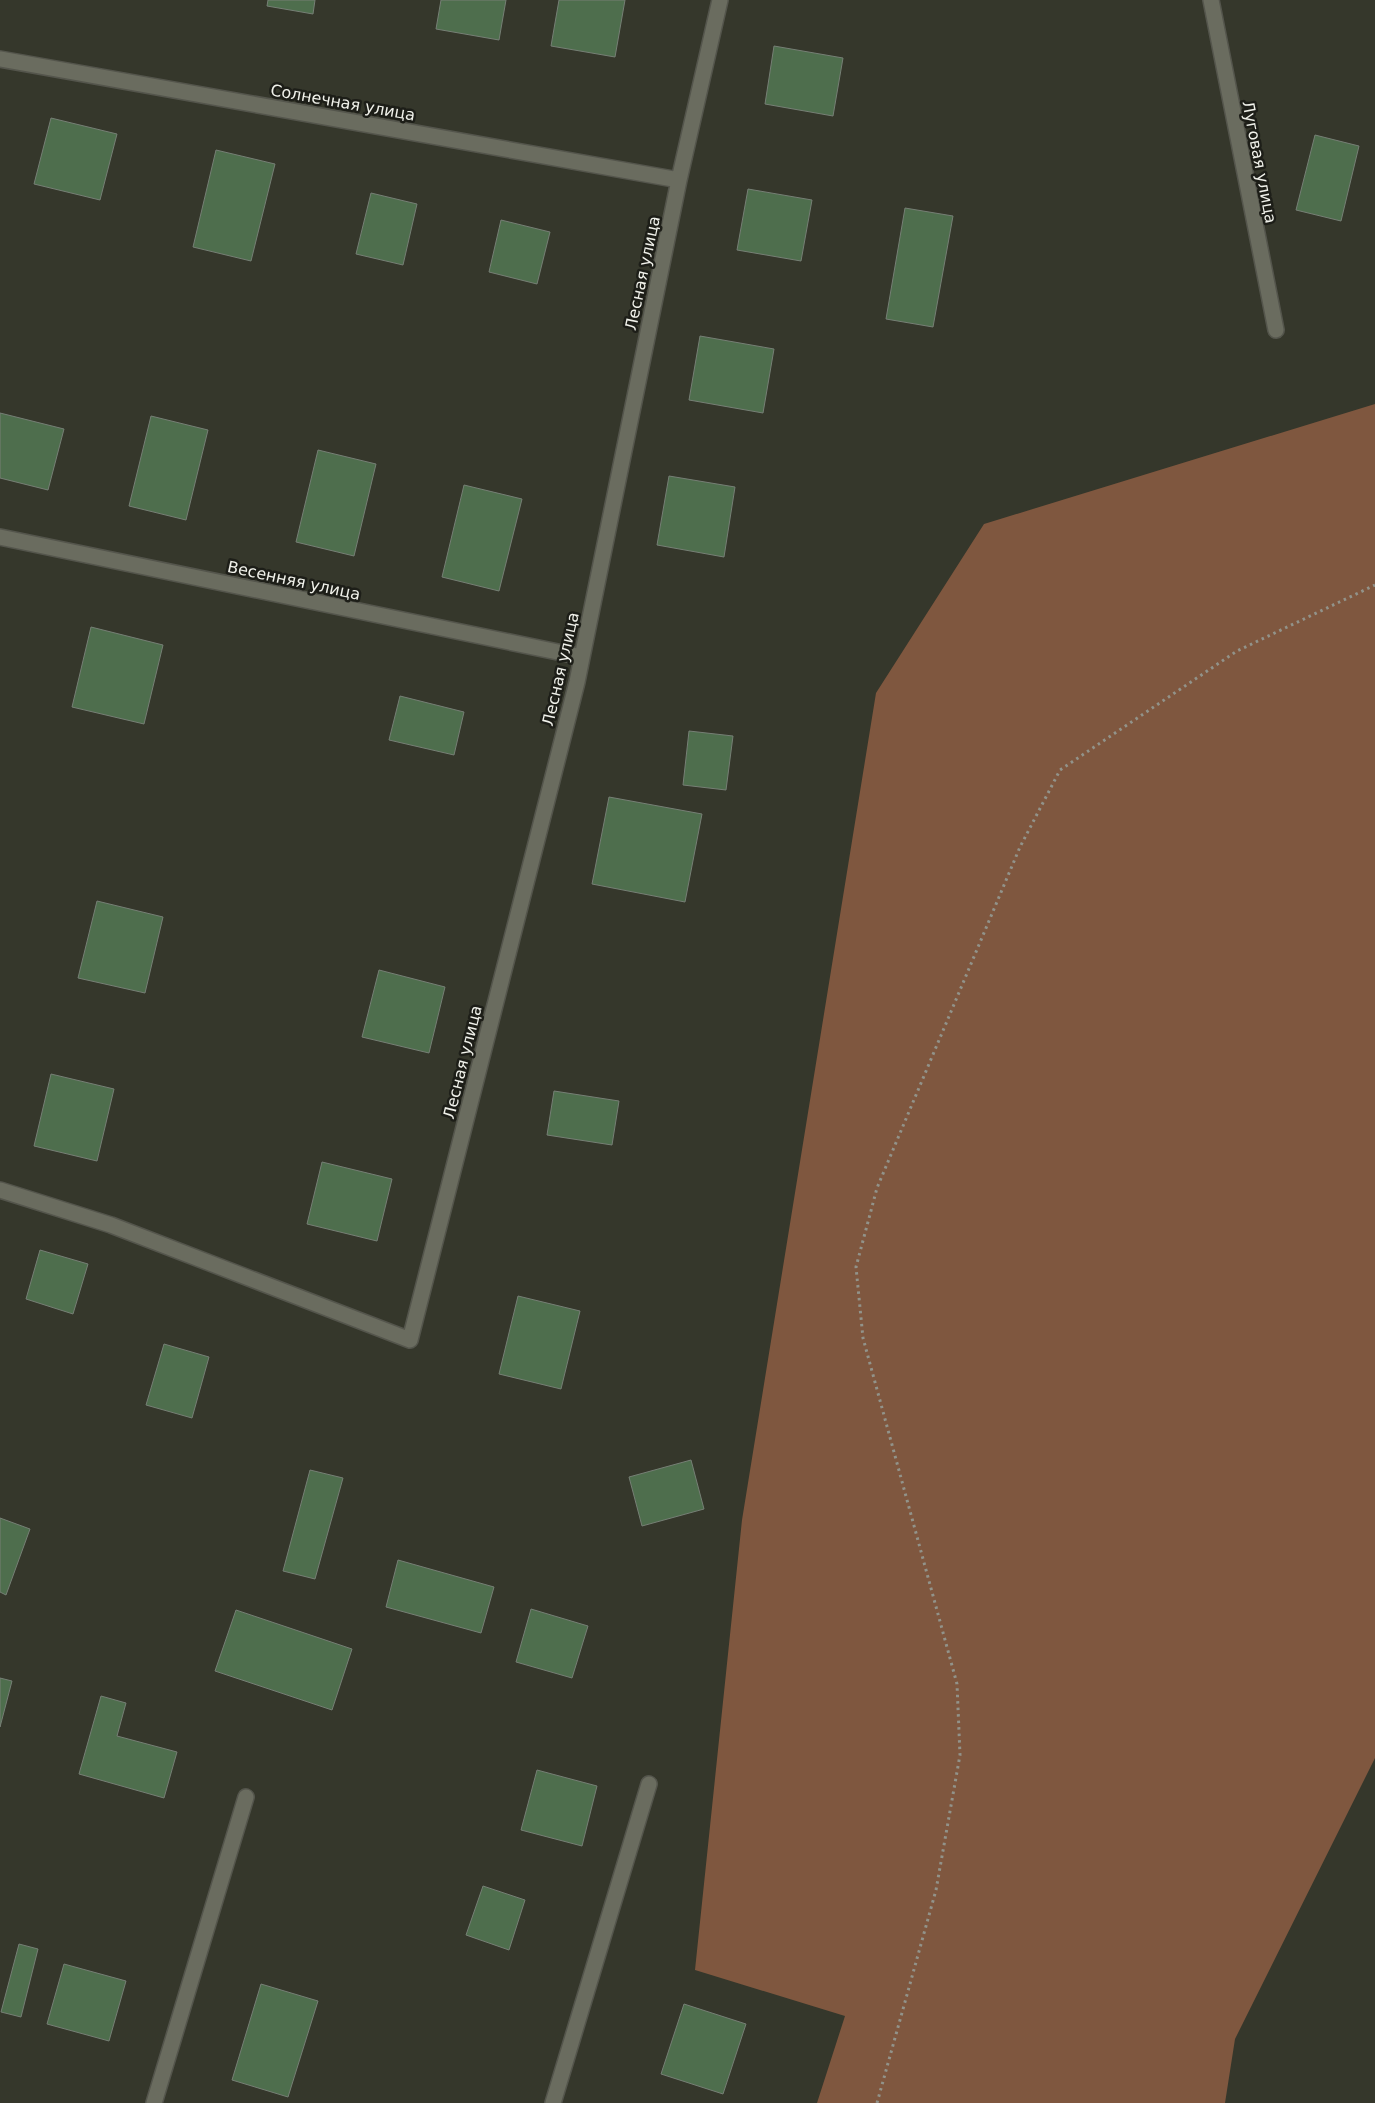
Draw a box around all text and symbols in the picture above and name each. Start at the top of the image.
street label: Солнечная улица [269,80,417,125]
street label: Луговая улица [1238,99,1281,225]
street label: Лесная улица [621,214,664,332]
street label: Весенняя улица [226,557,362,604]
street label: Лесная улица [538,610,583,728]
street label: Лесная улица [439,1003,486,1121]

